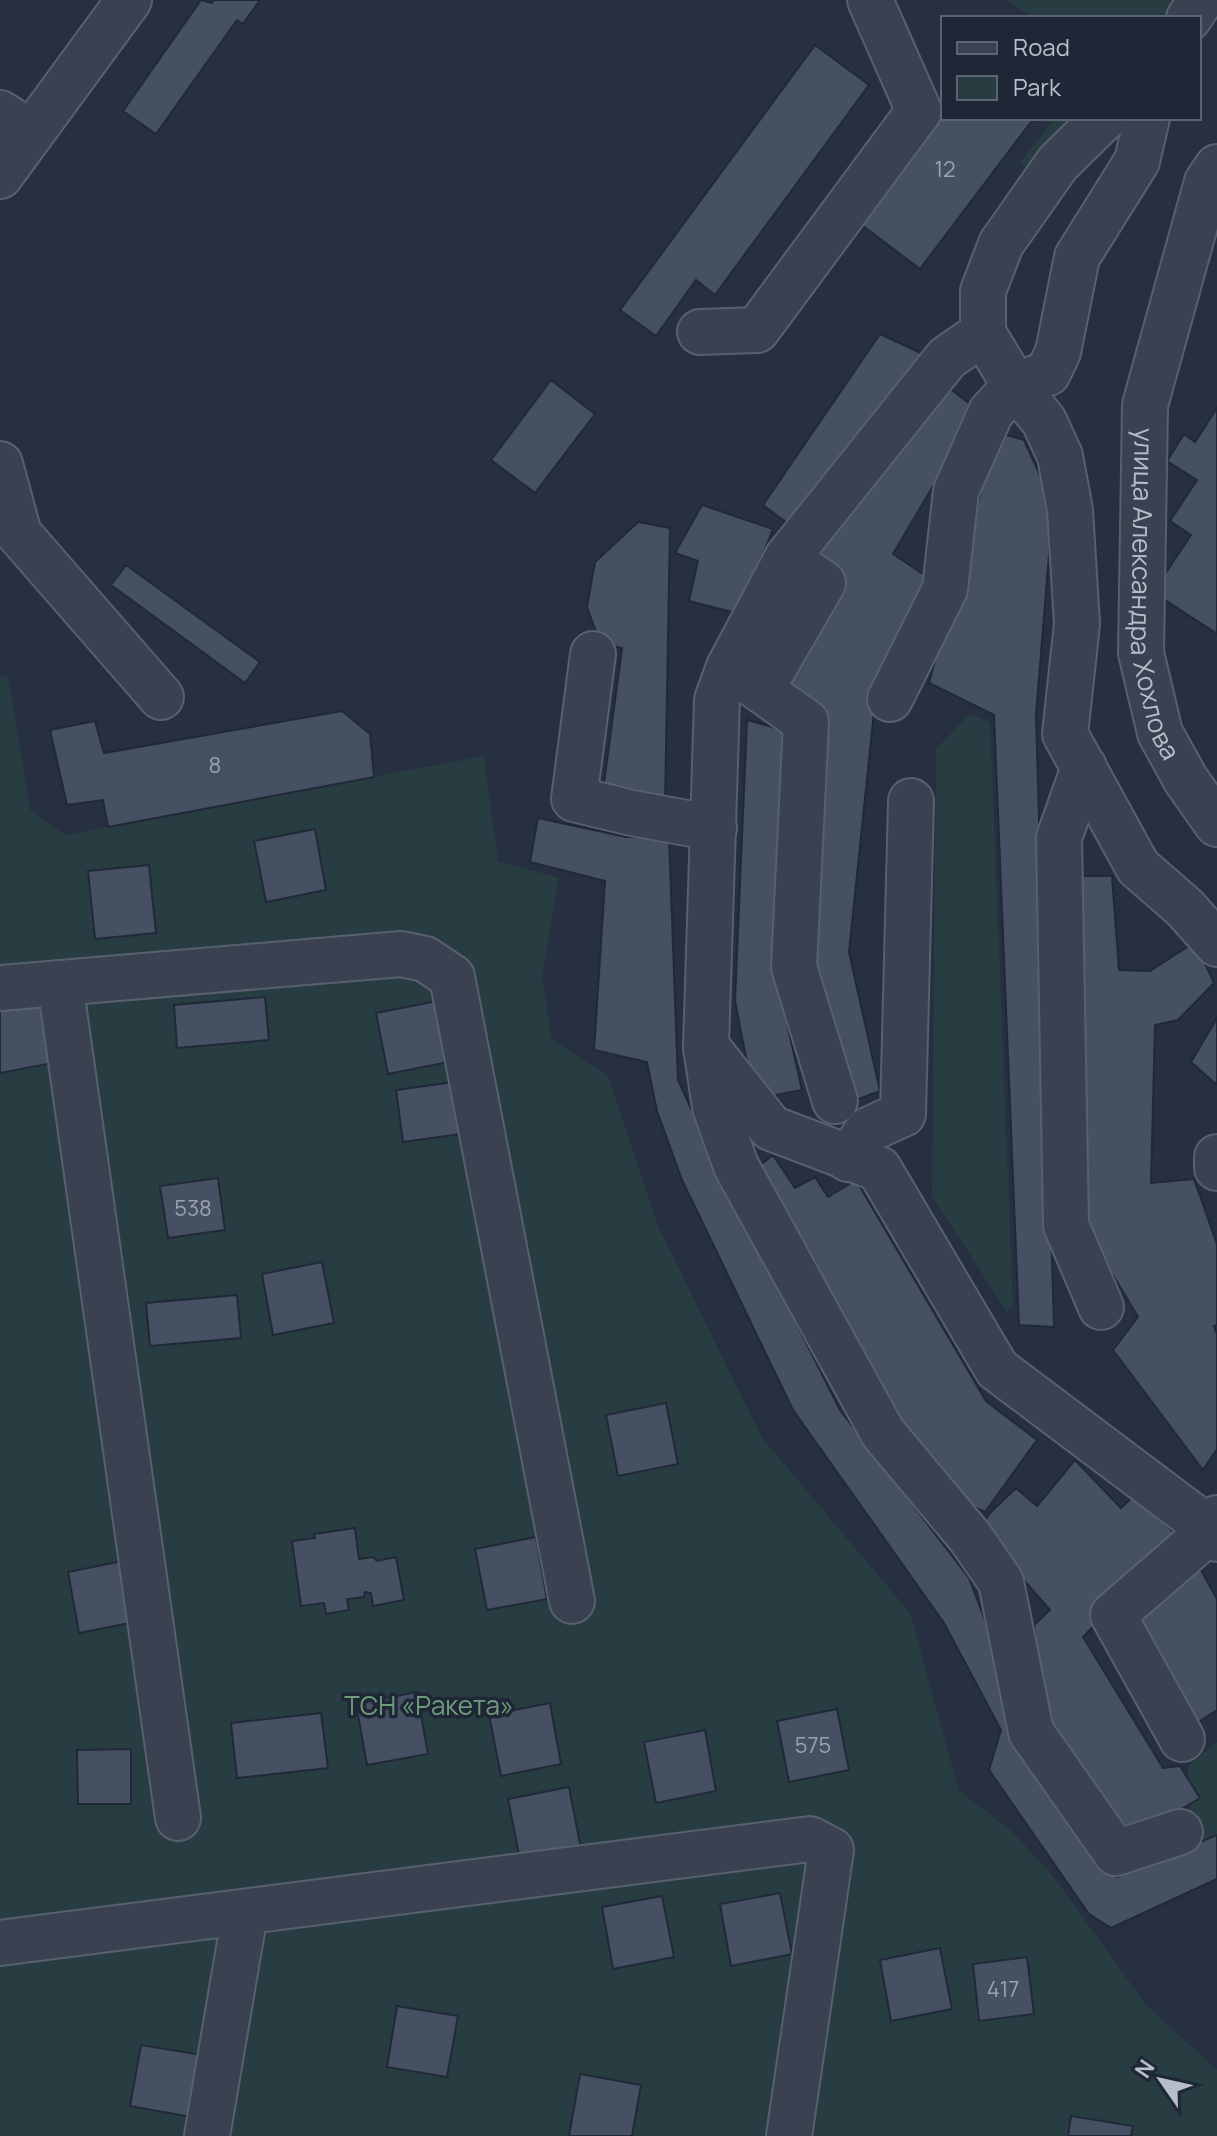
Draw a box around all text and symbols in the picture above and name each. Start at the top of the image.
legend [941,16,1201,120]
text: Road [1013,30,1070,63]
text: Park [1013,70,1062,103]
house number: 12 [934,154,956,184]
street label: улица Александра Хохлова [1123,428,1189,766]
house number: 8 [209,750,221,780]
house number: 538 [174,1193,212,1223]
park label: ТСН «Ракета» [344,1687,514,1723]
house number: 575 [795,1730,831,1760]
house number: 417 [987,1974,1019,2004]
north arrow [1121,2040,1201,2120]
text: N [1128,2054,1161,2084]

